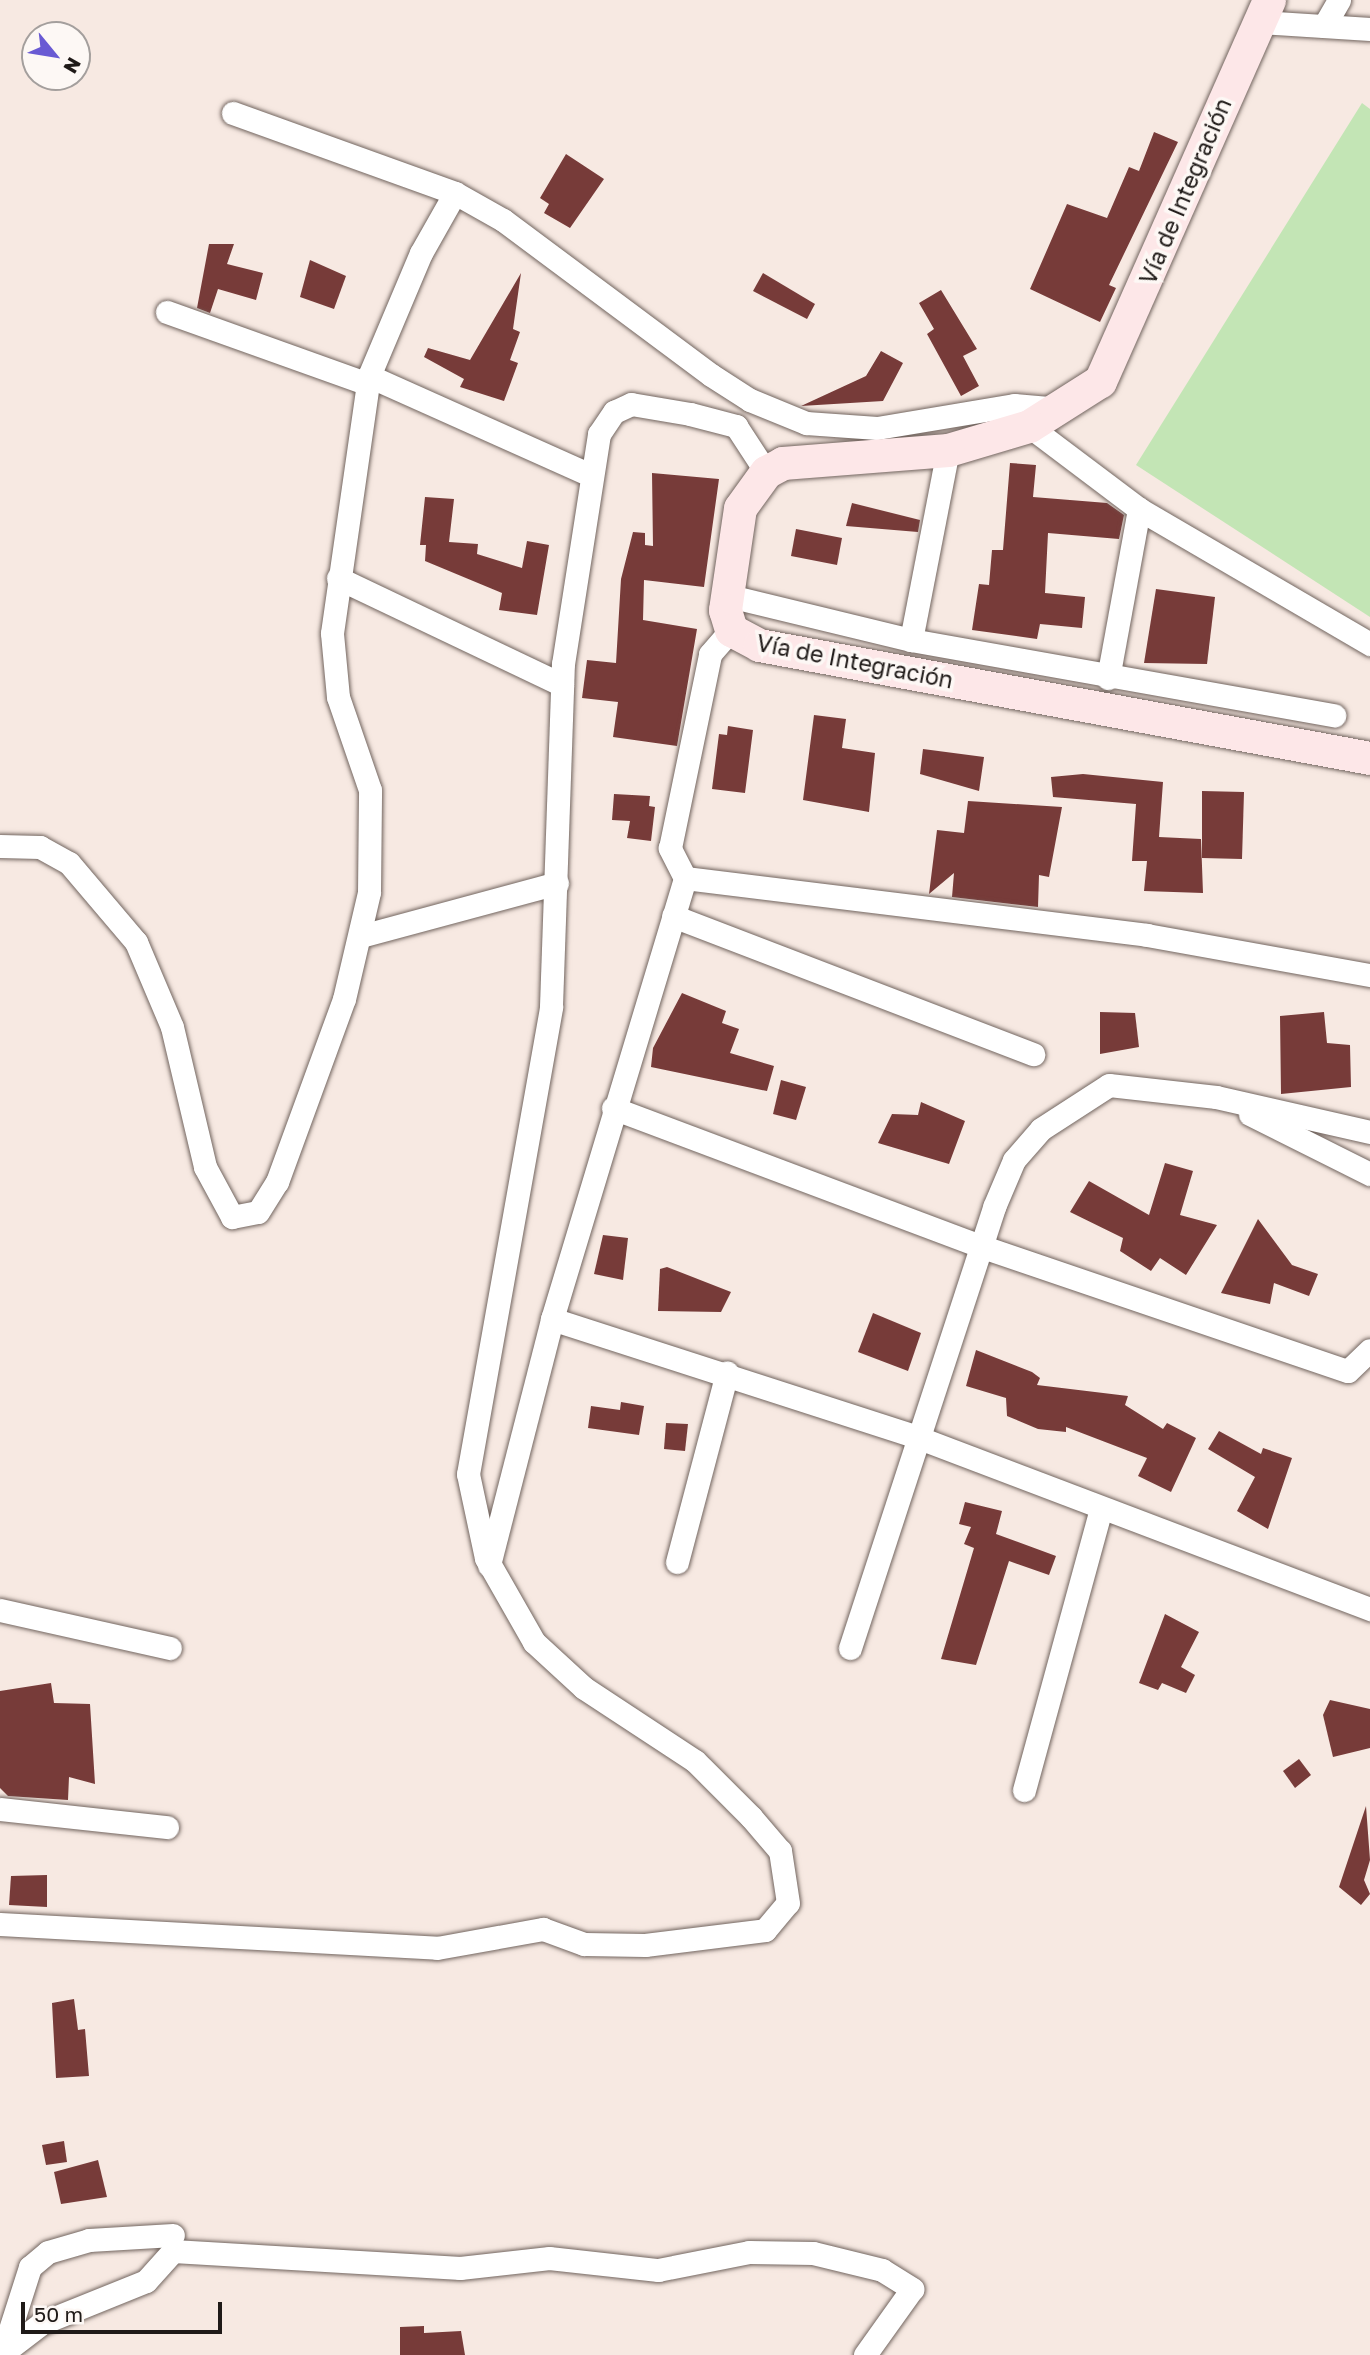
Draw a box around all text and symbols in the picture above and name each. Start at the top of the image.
north arrow [21,21,91,91]
text: N [59,54,86,78]
street label: Vía de Integración [1133,94,1237,288]
street label: Vía de Integración [754,628,956,694]
scale bar [24,2288,226,2332]
text: 50 m [34,2301,83,2327]

